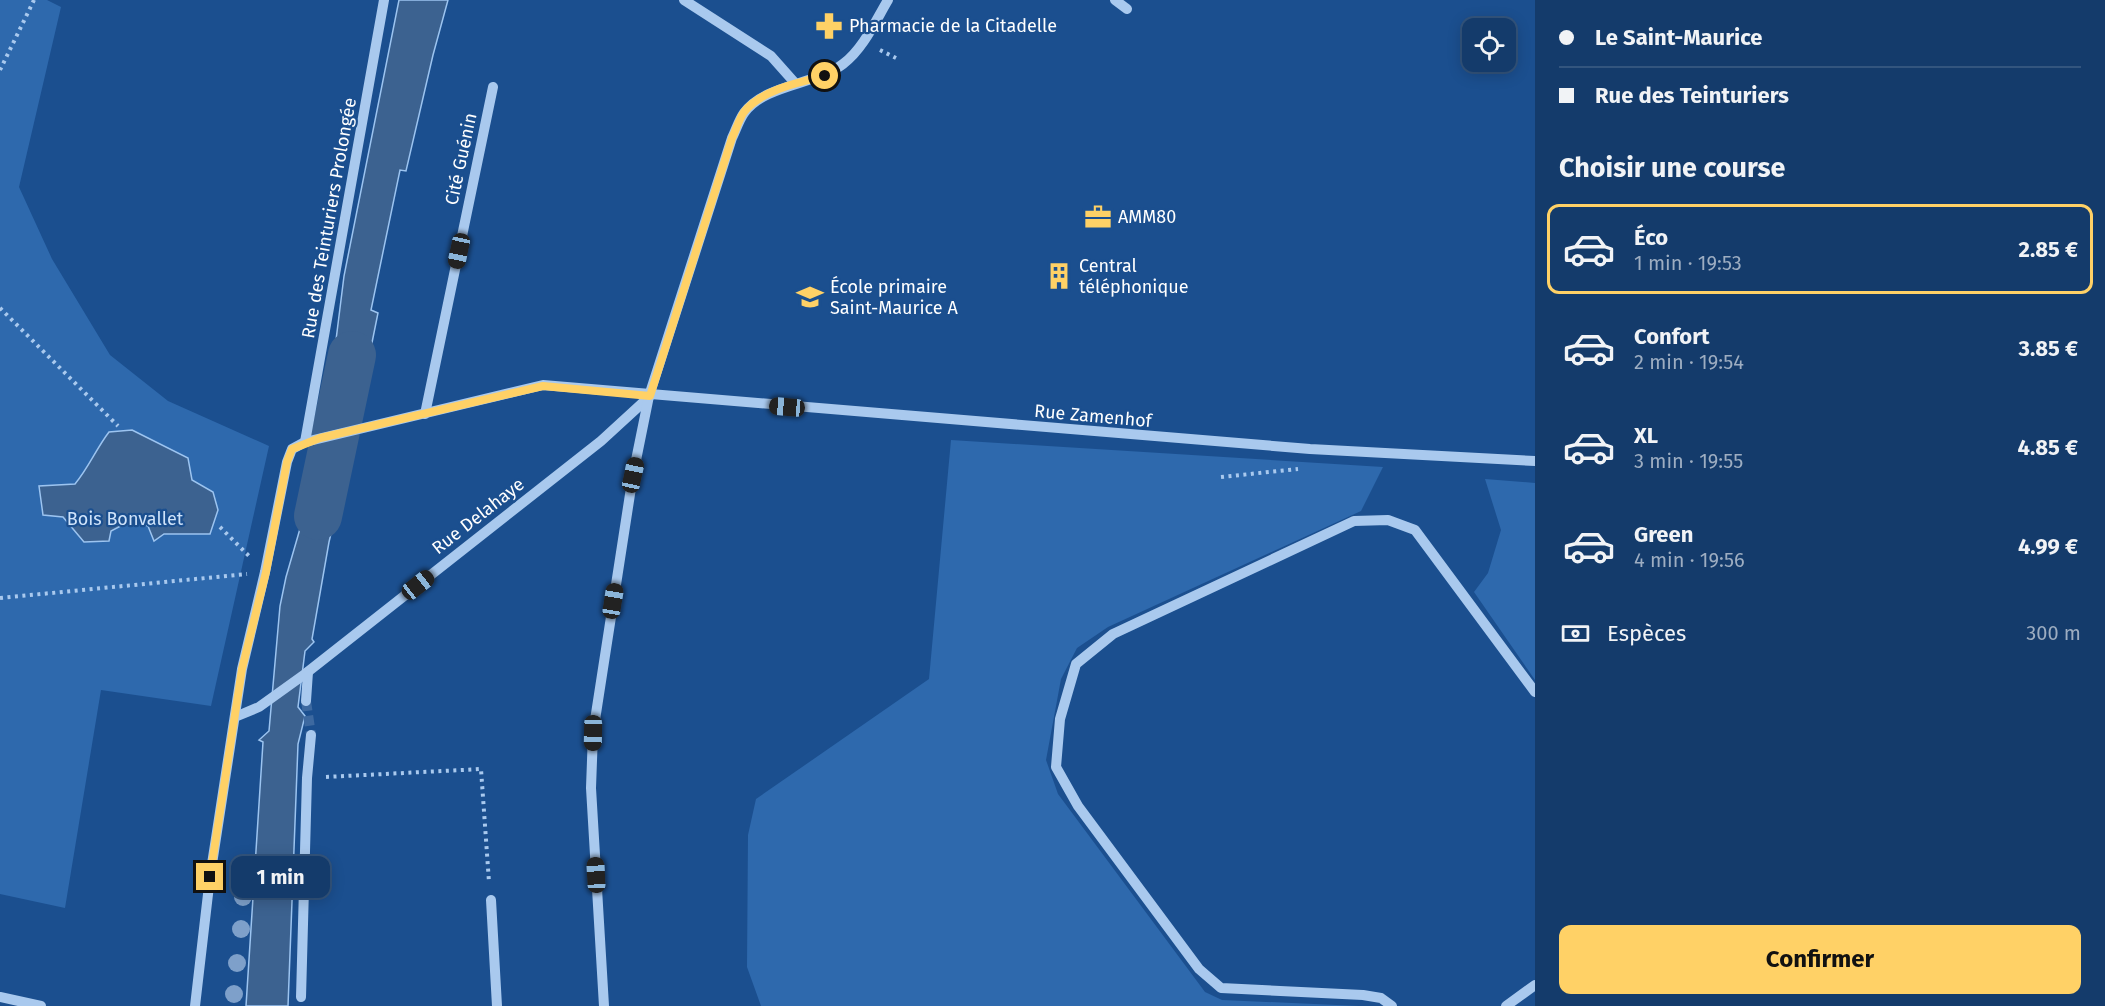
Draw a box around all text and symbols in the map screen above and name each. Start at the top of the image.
pharmacy icon: Pharmacie de la Citadelle [814,11,844,41]
place label: Pharmacie de la Citadelle [849,15,1057,37]
map controls [1462,18,1516,72]
button: locate [1462,18,1516,72]
text: Le Saint-Maurice [1595,24,1762,51]
route start [811,62,838,89]
text: Rue des Teinturiers [1595,82,1789,109]
street label: Rue des Teinturiers Prolongée [297,96,361,340]
street label: Cité Guénin [440,111,482,207]
text: Choisir une course [1559,152,1785,184]
office icon: AMM80 [1083,202,1113,232]
place label: AMM80 [1118,206,1176,228]
icon: car [1562,222,1616,276]
text: Éco [1634,224,1668,251]
car [446,232,472,270]
text: 2.85 € [2019,236,2078,263]
text: 1 min · 19:53 [1634,251,1742,275]
place label: Central téléphonique [1079,255,1188,298]
building icon: Central téléphonique [1044,261,1074,291]
place label: École primaire Saint-Maurice A [830,275,958,319]
school or university icon: École primaire Saint-Maurice A [795,282,825,312]
icon: car [1562,321,1616,375]
text: Confort [1634,323,1710,350]
text: 3.85 € [2018,335,2078,362]
text: 2 min · 19:54 [1634,350,1744,374]
car [768,396,806,418]
street label: Rue Zamenhof [1033,400,1155,432]
icon: car [1562,420,1616,474]
text: XL [1634,422,1658,449]
text: 4.85 € [2017,434,2078,461]
text: 3 min · 19:55 [1634,449,1743,473]
car [620,456,646,494]
street label: Rue Delahaye [427,473,529,559]
park label: Bois Bonvallet [67,508,184,530]
icon: car [1562,519,1616,573]
text: Green [1634,521,1693,548]
text: 4.99 € [2018,533,2078,560]
text: 4 min · 19:56 [1634,548,1745,572]
car [398,567,438,603]
car [601,582,625,620]
icon: cash [1559,617,1592,650]
text: Espèces [1607,620,1686,647]
text: 300 m [2026,621,2081,645]
car [584,715,602,751]
callout: 1 min [231,856,330,898]
car [586,857,606,893]
route end [196,863,223,890]
text: 1 min [256,865,305,889]
button: Confirmer [1559,925,2081,994]

